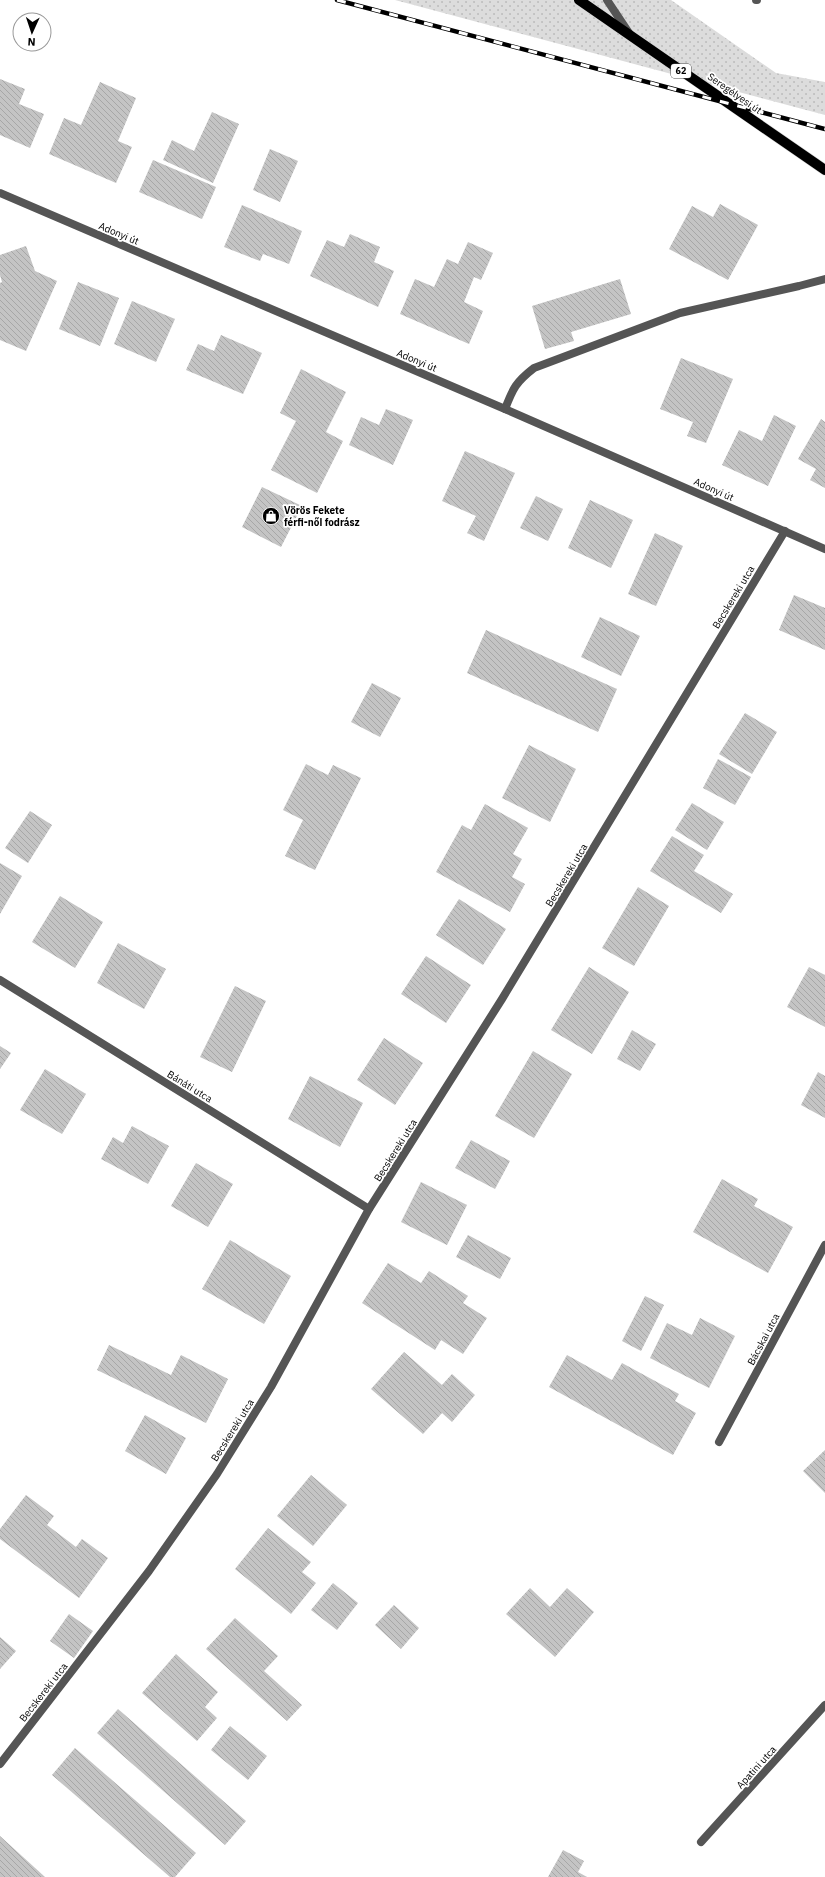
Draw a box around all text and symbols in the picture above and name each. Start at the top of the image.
north arrow [12,12,52,52]
text: N [27,35,36,49]
road number: 62 [671,64,691,78]
street label: Seregélyesi út [705,70,765,117]
street label: Adonyi út [97,219,141,248]
street label: Adonyi út [395,346,439,375]
street label: Adonyi út [692,475,736,504]
place label: Vörös Fekete férfi-női fodrász [284,504,360,529]
shop icon: Vörös Fekete férfi-női fodrász [261,506,281,526]
street label: Becskereki utca [710,563,758,631]
street label: Becskereki utca [543,841,591,909]
street label: Bánáti utca [165,1067,215,1106]
street label: Becskereki utca [371,1116,420,1184]
street label: Bácskai utca [744,1311,783,1367]
street label: Becskereki utca [208,1396,257,1464]
street label: Becskereki utca [16,1660,71,1724]
street label: Apatini utca [734,1743,780,1792]

